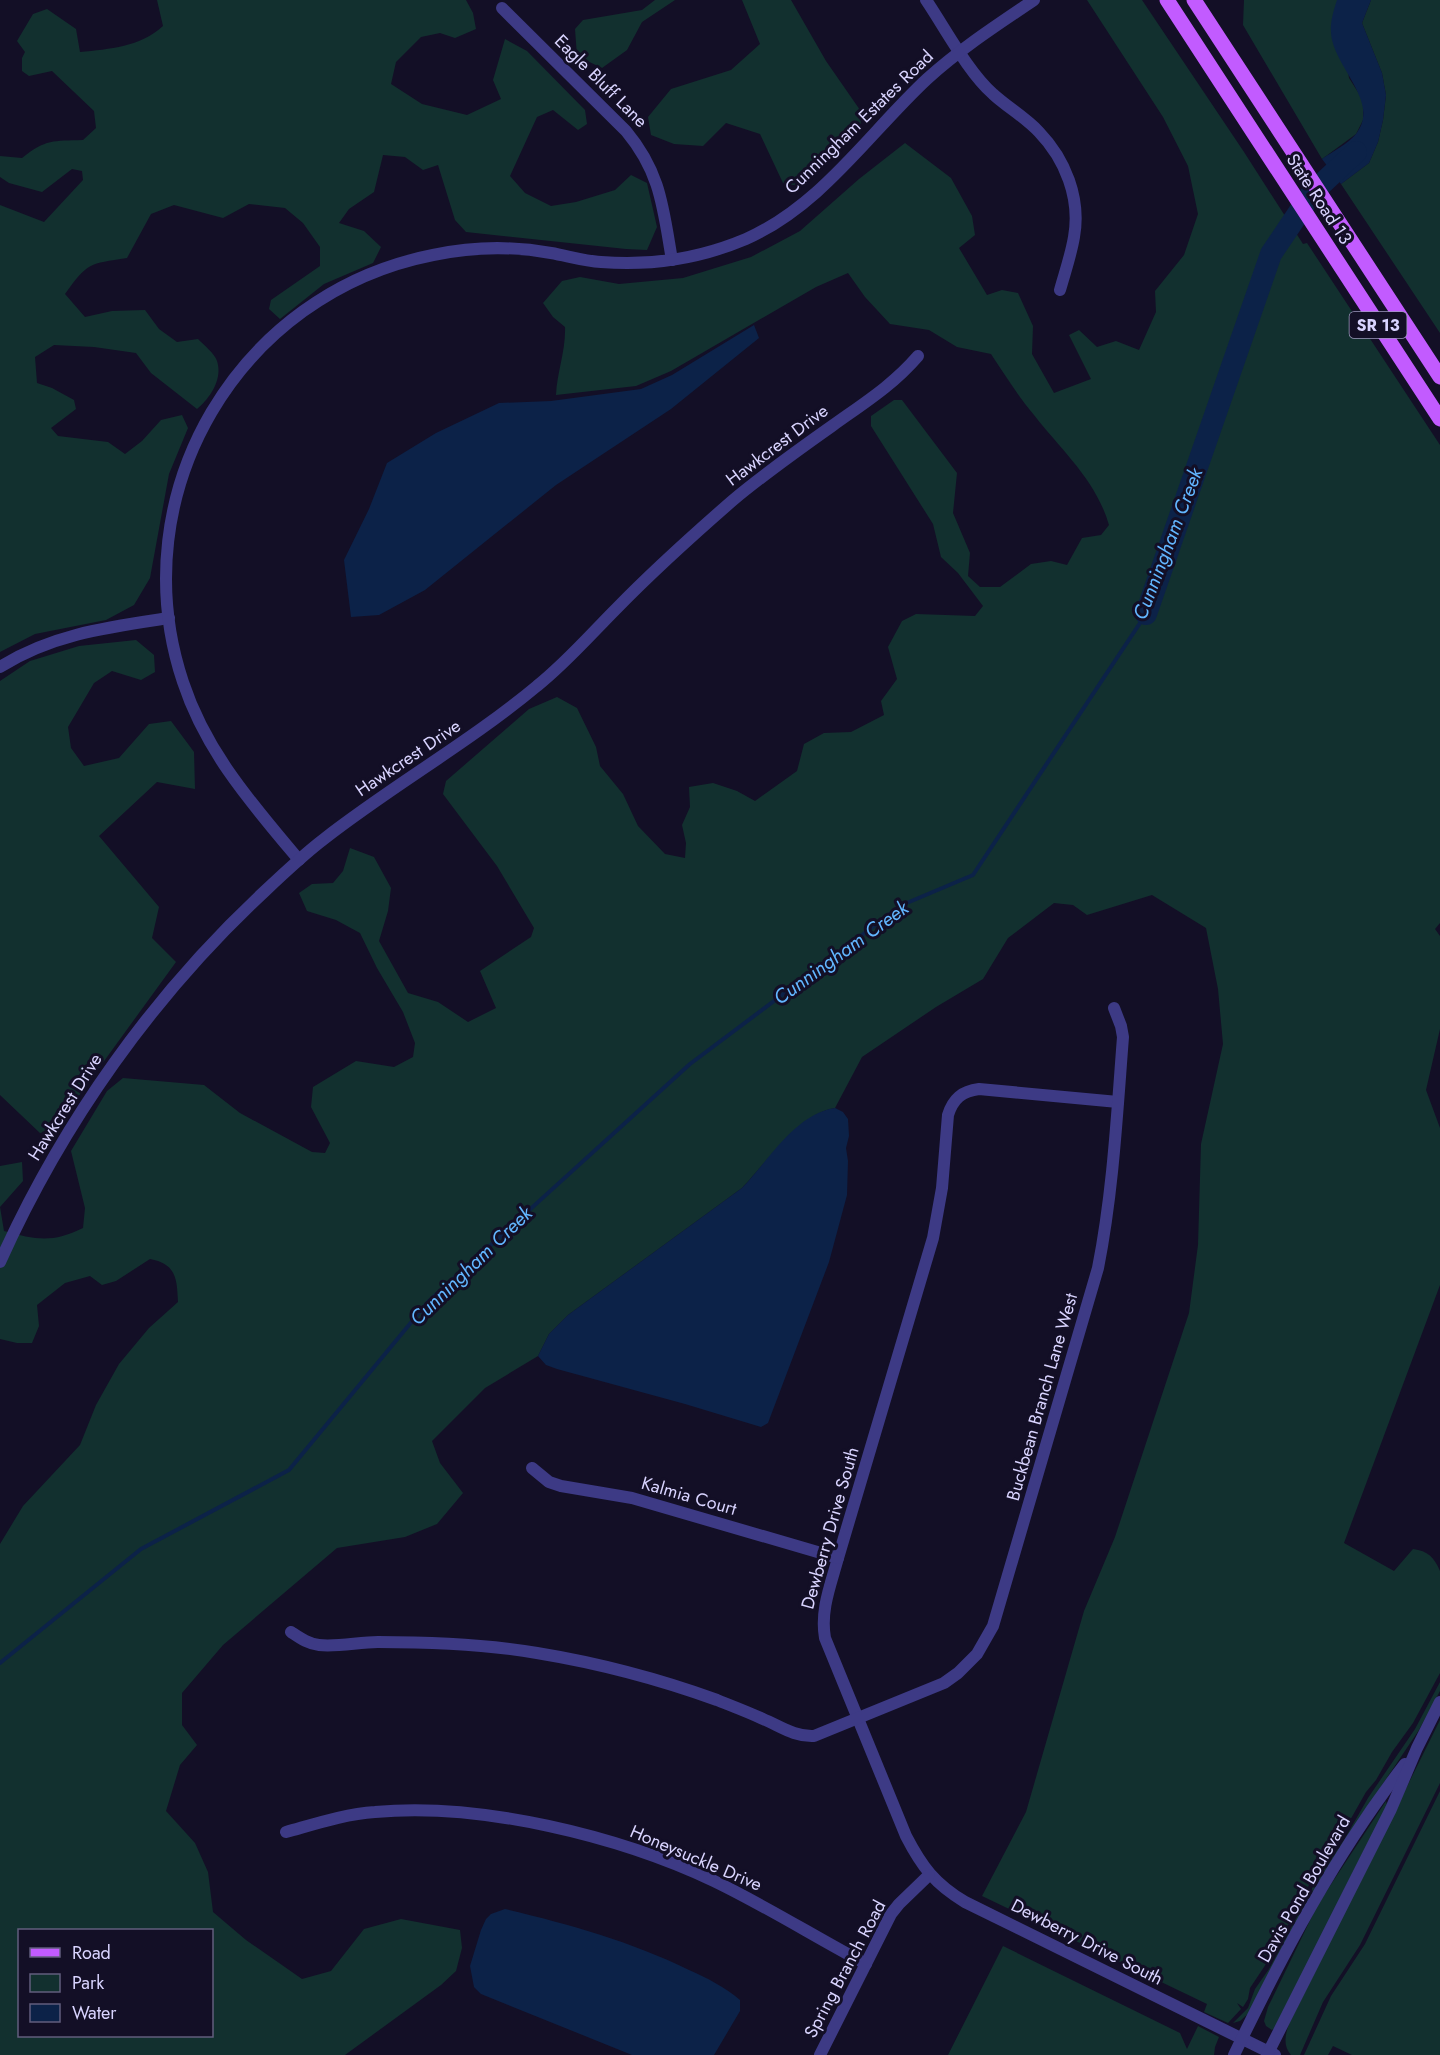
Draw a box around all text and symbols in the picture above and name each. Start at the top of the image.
street label: Eagle Bluff Lane [549,29,653,133]
street label: Cunningham Estates Road [779,44,939,200]
street label: State Road 13 [1280,148,1358,250]
road number: SR 13 [1350,312,1406,338]
street label: Hawkcrest Drive [720,398,834,492]
water label: Cunningham Creek [1126,462,1211,624]
street label: Hawkcrest Drive [350,713,466,803]
water label: Cunningham Creek [767,893,916,1012]
street label: Hawkcrest Drive [22,1048,108,1166]
water label: Cunningham Creek [403,1199,540,1332]
street label: Buckbean Branch Lane West [1000,1289,1084,1504]
street label: Dewberry Drive South [794,1444,866,1612]
street label: Kalmia Court [638,1470,740,1522]
street label: Davis Pond Boulevard [1251,1811,1357,1967]
street label: Honeysuckle Drive [626,1818,766,1898]
street label: Dewberry Drive South [1006,1892,1168,1992]
street label: Spring Branch Road [798,1895,892,2043]
legend [18,1929,213,2037]
text: Road [72,1940,111,1966]
text: Park [72,1970,104,1996]
text: Water [72,2000,117,2026]

